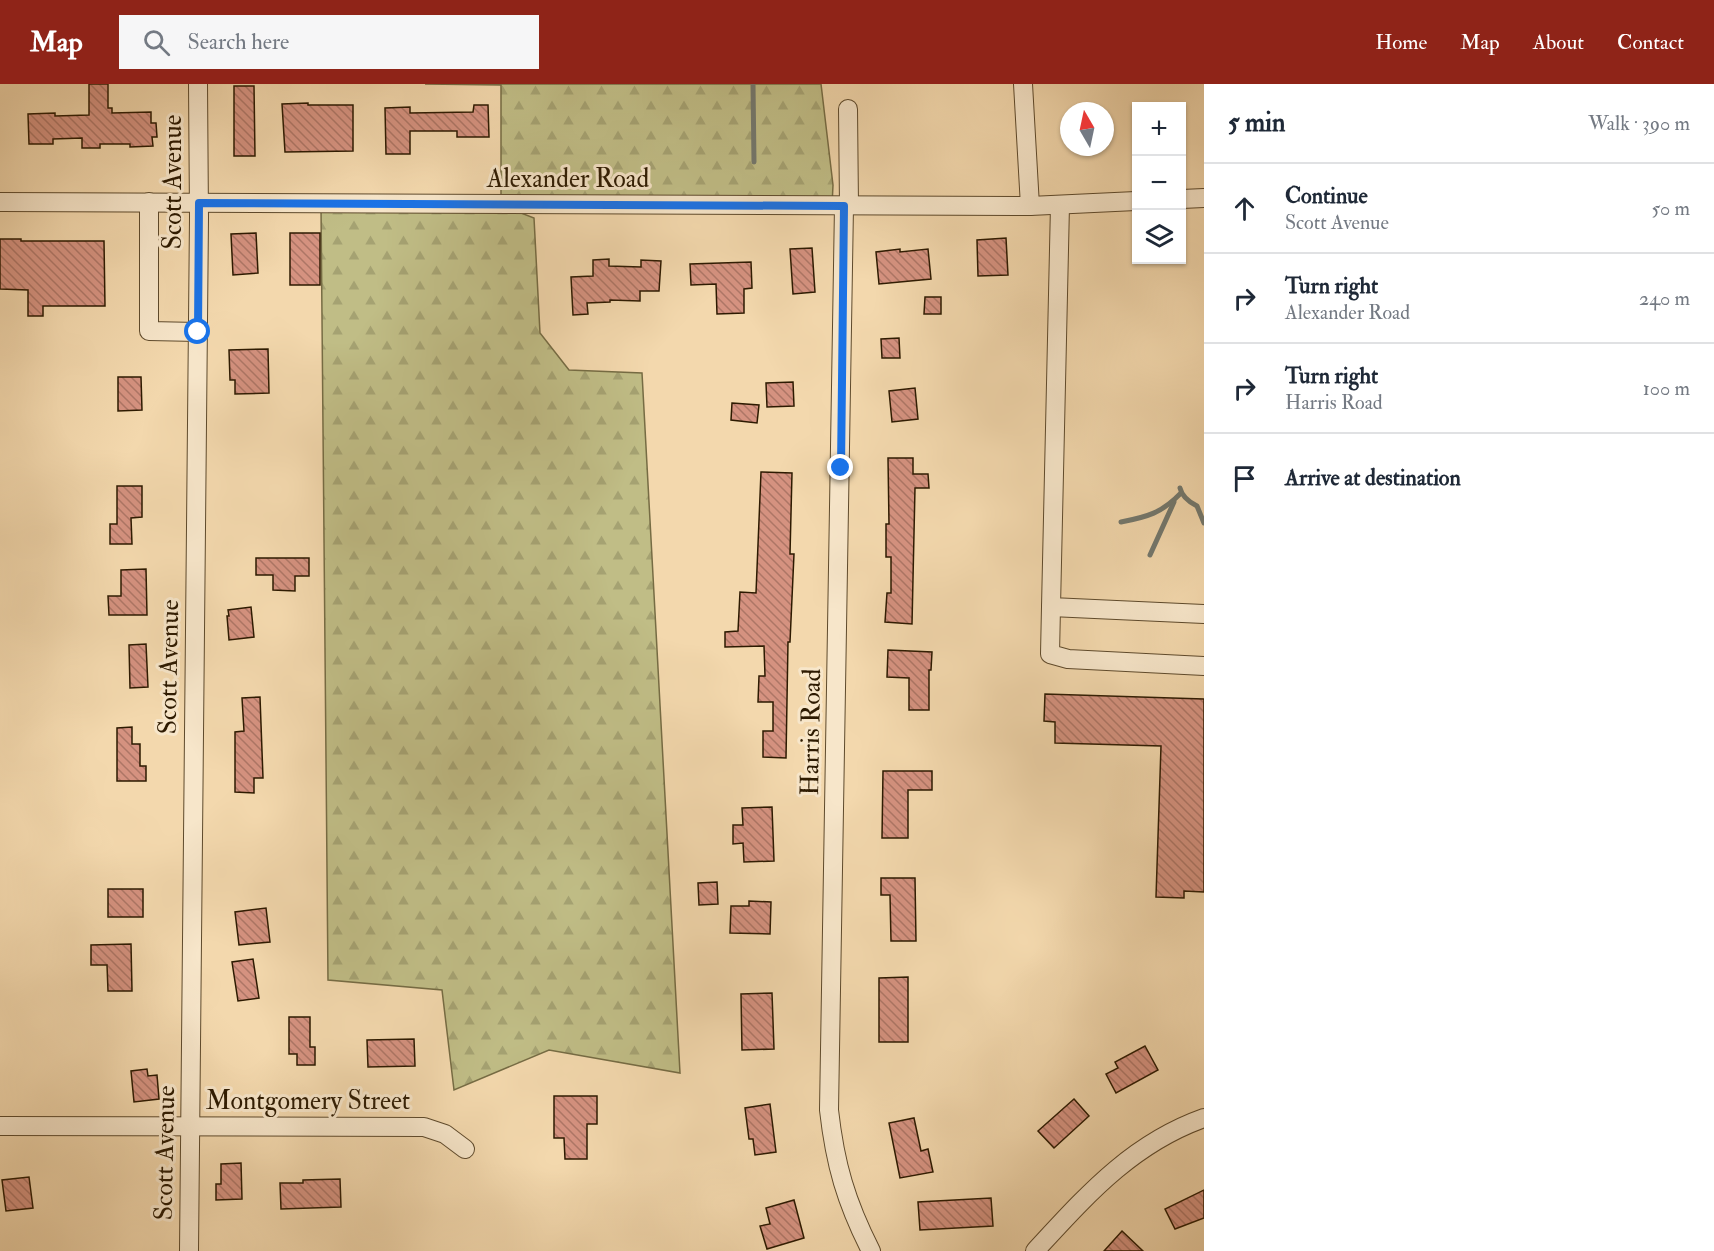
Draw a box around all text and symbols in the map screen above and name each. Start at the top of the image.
search box [119,15,539,69]
text: Map [30,25,83,60]
icon: search [140,26,173,59]
text: Search here [188,28,289,56]
text: Home [1375,29,1427,56]
text: Map [1460,29,1500,56]
text: About [1533,29,1584,56]
text: Contact [1617,29,1684,56]
north arrow [1060,102,1114,156]
map controls [1132,102,1186,264]
button: + [1132,102,1186,156]
text: 5 min [1228,107,1285,139]
text: Walk · 390 m [1588,111,1690,136]
street label: Scott Avenue [157,114,189,249]
button: − [1132,156,1186,210]
street label: Alexander Road [486,163,650,195]
text: Continue [1285,182,1368,210]
icon: ahead [1228,192,1261,225]
text: 50 m [1651,196,1690,221]
button: layers [1132,210,1186,264]
text: Scott Avenue [1285,210,1389,235]
text: Turn right [1285,272,1378,300]
icon: right [1228,282,1261,315]
text: 240 m [1639,286,1690,311]
text: Alexander Road [1285,300,1410,325]
route start [184,318,210,344]
text: Turn right [1285,362,1378,390]
icon: right [1228,372,1261,405]
text: 100 m [1643,376,1690,401]
text: Harris Road [1285,390,1383,415]
route end [827,454,853,480]
icon: arrive [1228,462,1261,495]
text: Arrive at destination [1285,464,1461,492]
street label: Scott Avenue [152,599,186,735]
street label: Harris Road [794,668,828,796]
street label: Scott Avenue [148,1085,182,1221]
street label: Montgomery Street [206,1085,410,1117]

